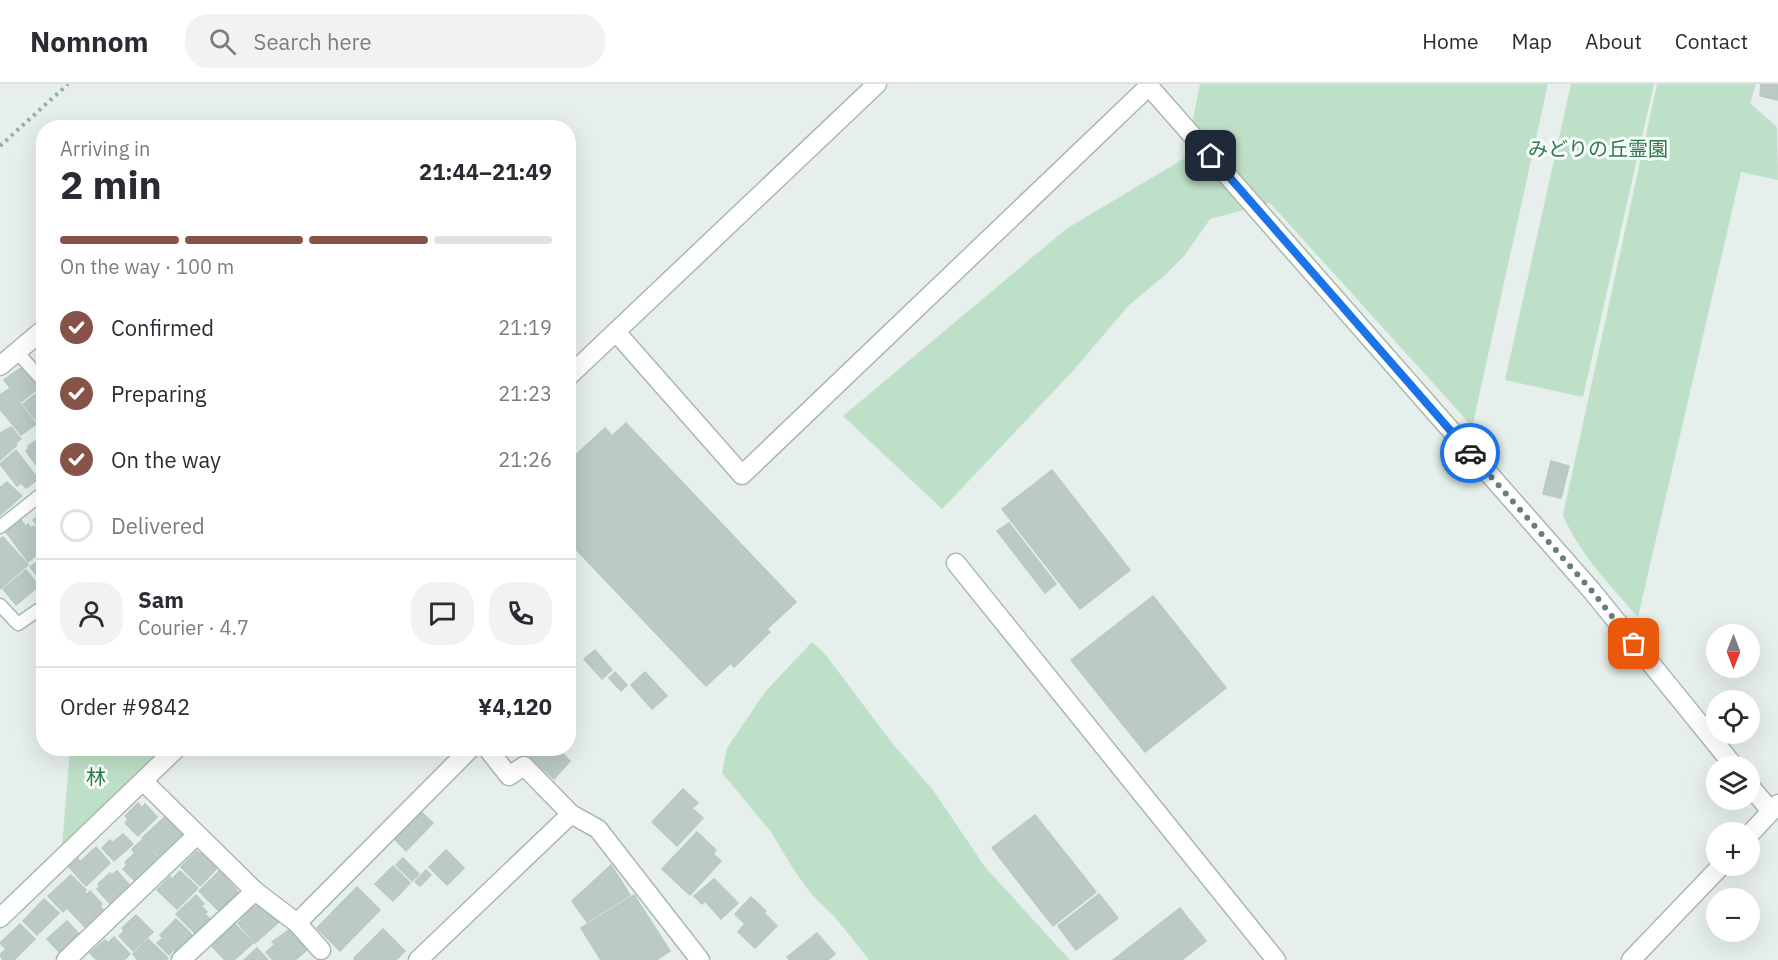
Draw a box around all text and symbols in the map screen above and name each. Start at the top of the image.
search box [185,14,605,68]
text: Nomnom [30,23,149,60]
icon: search [206,25,239,58]
text: Search here [254,27,372,56]
text: Home [1422,27,1479,55]
text: Map [1512,27,1552,55]
text: About [1585,27,1642,55]
text: Contact [1675,27,1748,55]
pin [1185,130,1236,181]
text: Arriving in [60,135,150,162]
park label: みどりの丘霊園 [1528,135,1668,162]
icon: home [1194,139,1227,172]
text: 21:44–21:49 [419,157,552,186]
text: 2 min [60,159,162,210]
text: On the way · 100 m [60,253,234,280]
icon: check [60,311,93,344]
text: Confirmed [111,313,214,342]
text: 21:19 [498,314,552,341]
icon: check [60,377,93,410]
text: Preparing [111,379,206,408]
text: 21:23 [498,380,552,407]
courier [1440,423,1500,483]
icon: car [1454,437,1487,470]
icon: check [60,443,93,476]
text: On the way [111,445,221,474]
text: 21:26 [498,446,552,473]
text: Delivered [111,511,205,540]
button: person [60,582,123,645]
button: chat [411,582,474,645]
button: phone [489,582,552,645]
text: Sam [138,585,184,614]
text: Courier · 4.7 [138,614,249,641]
pin [1608,618,1659,669]
north arrow [1706,624,1760,678]
map controls [1706,624,1760,942]
icon: bag [1617,627,1650,660]
button: locate [1706,690,1760,744]
text: Order #9842 [60,692,190,721]
text: ¥4,120 [478,692,552,721]
button: layers [1706,756,1760,810]
park label: 林 [86,763,106,790]
button: + [1706,822,1760,876]
button: − [1706,888,1760,942]

